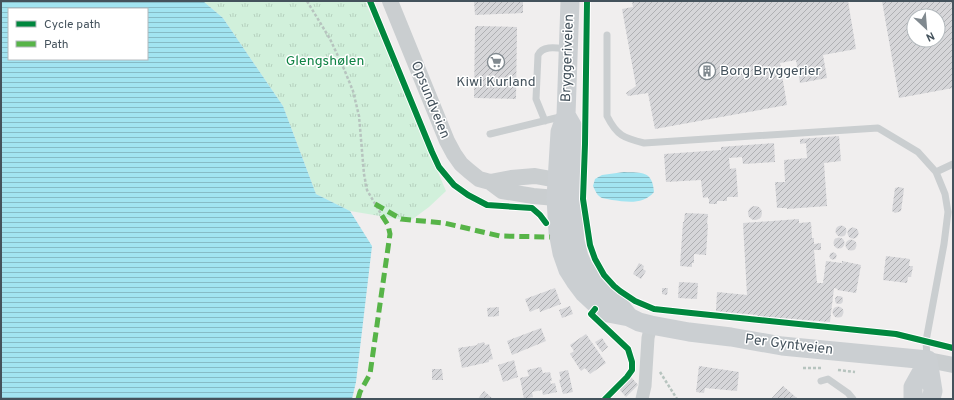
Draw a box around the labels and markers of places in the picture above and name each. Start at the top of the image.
supermarket icon: Kiwi Kurland [486,52,506,72]
building icon: Borg Bryggerier [697,61,717,81]
place label: Borg Bryggerier [720,63,821,80]
place label: Kiwi Kurland [456,74,536,91]

